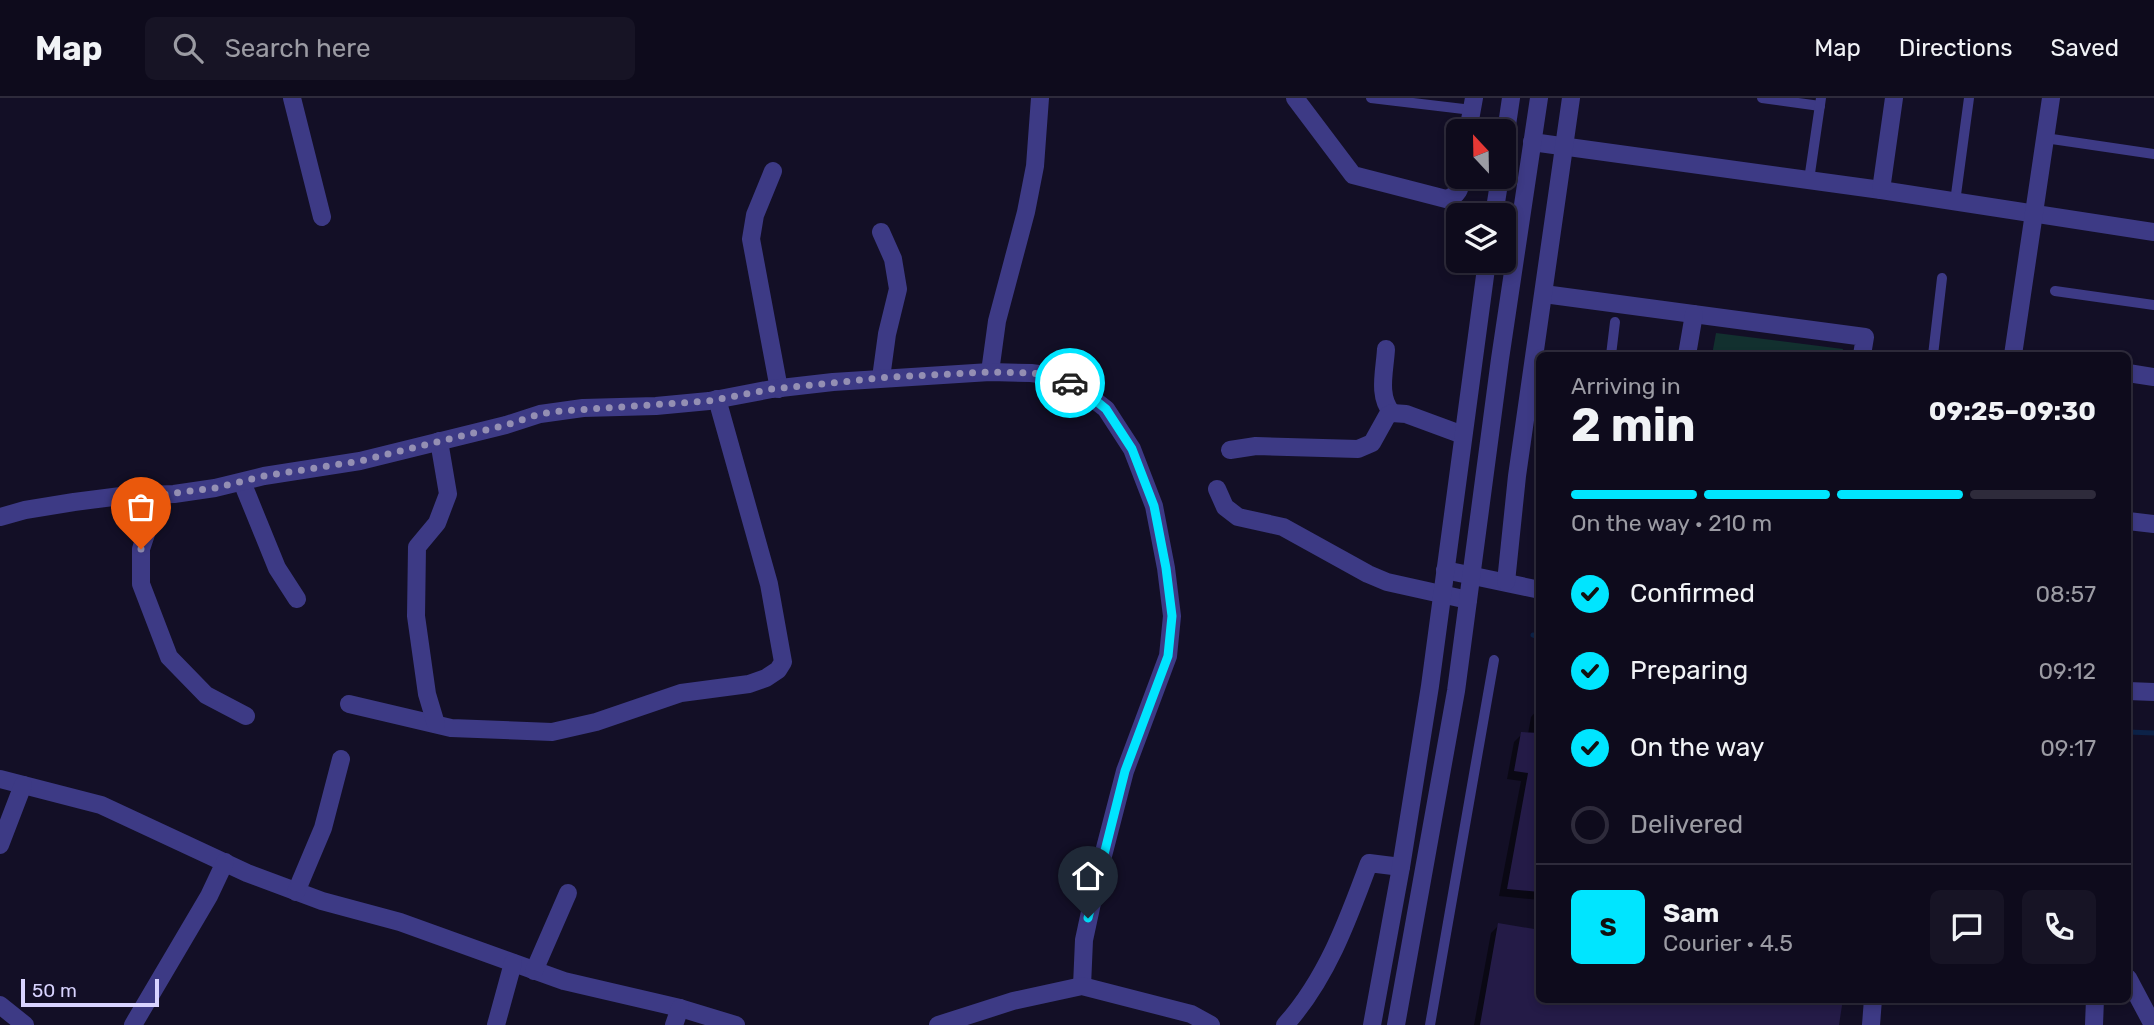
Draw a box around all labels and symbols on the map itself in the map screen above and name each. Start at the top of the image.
north arrow [1446,119,1516,189]
courier [1035,348,1105,418]
pin [111,477,171,549]
pin [1058,846,1118,918]
scale bar [21,976,159,1008]

